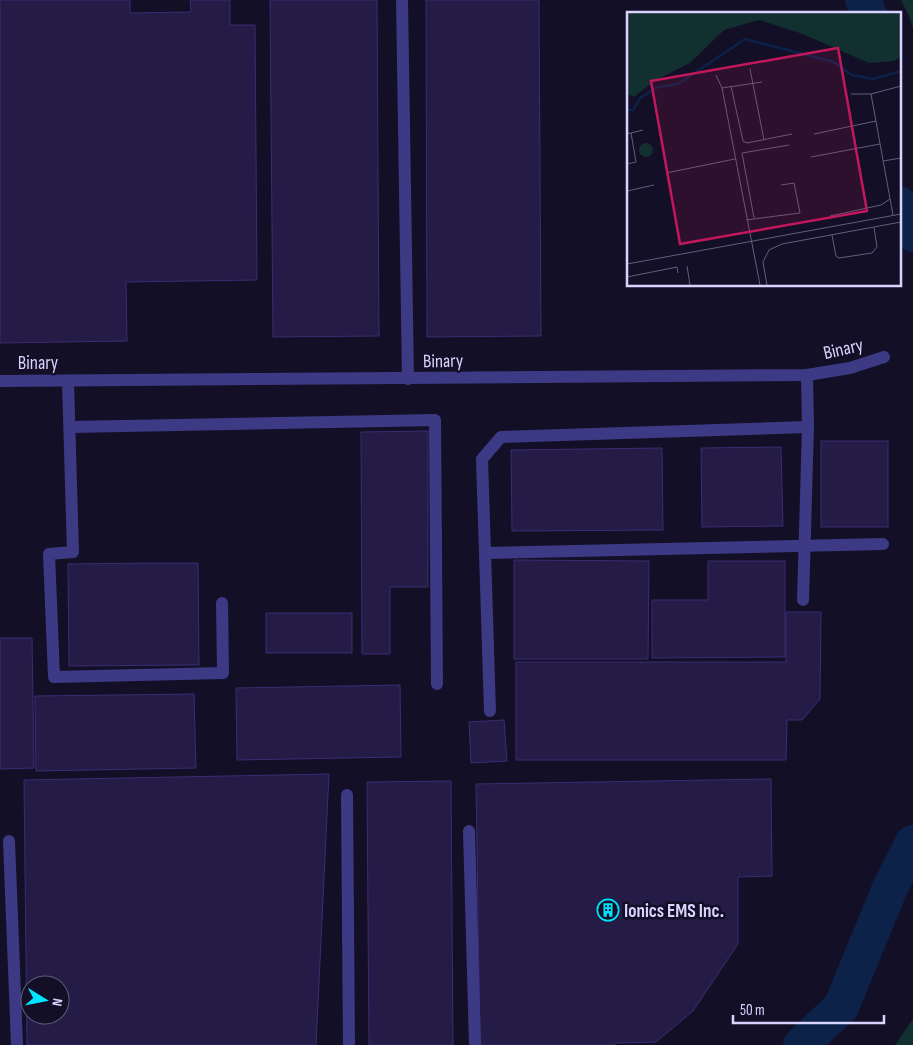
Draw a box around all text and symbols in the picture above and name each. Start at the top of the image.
inset map [627,12,900,286]
street label: Binary [821,334,866,365]
street label: Binary [423,350,464,373]
street label: Binary [18,352,59,375]
building icon: Ionics EMS Inc. [596,898,620,922]
place label: Ionics EMS Inc. [624,900,724,923]
north arrow [20,975,70,1025]
scale bar [733,992,884,1024]
text: N [48,997,66,1007]
text: 50 m [740,1001,765,1020]

